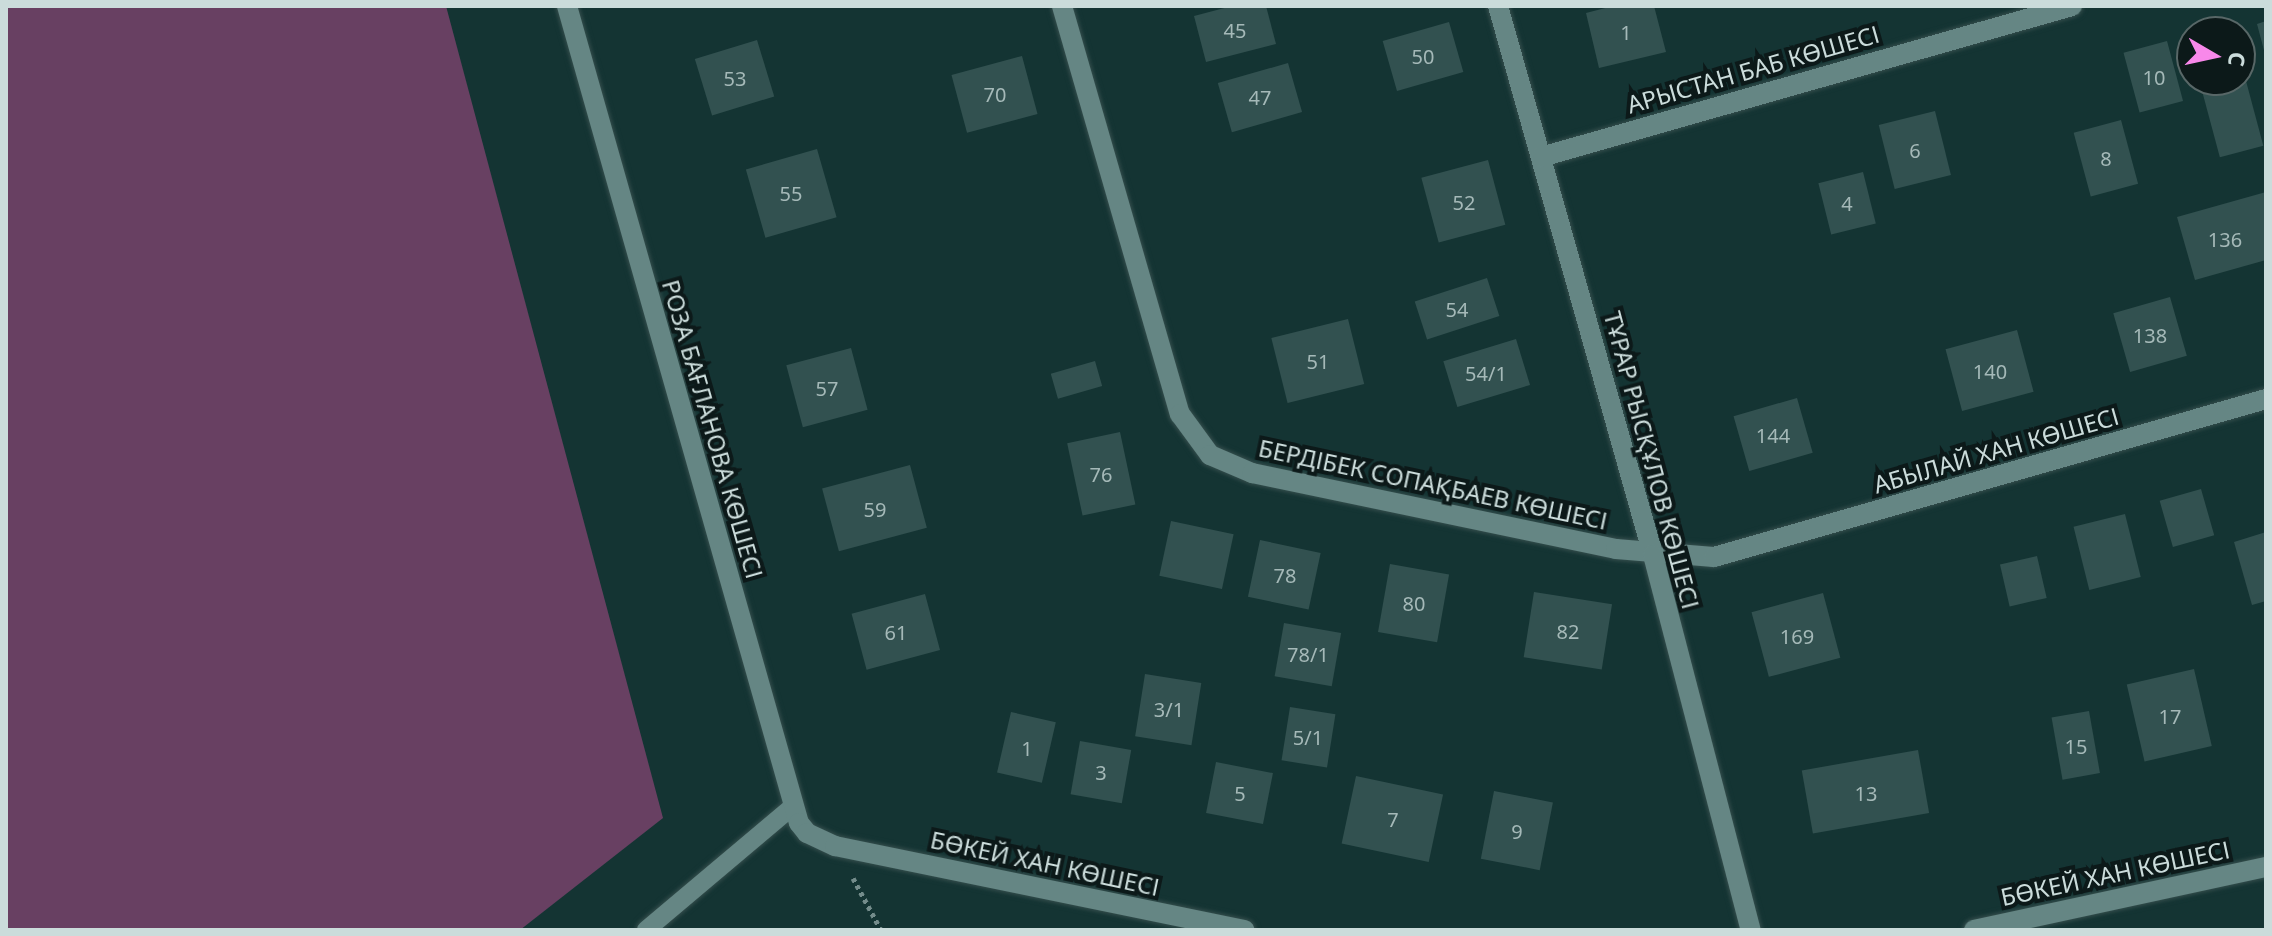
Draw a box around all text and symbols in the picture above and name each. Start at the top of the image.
north arrow [2176,16,2256,96]
house number: 45 [1224,18,1246,42]
street label: АРЫСТАН БАБ КӨШЕСІ [1623,19,1883,119]
house number: 1 [1620,20,1632,44]
house number: 50 [1412,44,1434,68]
text: С [2222,50,2254,69]
house number: 10 [2143,65,2165,89]
house number: 53 [724,66,746,90]
house number: 70 [984,82,1006,106]
house number: 47 [1249,85,1271,109]
house number: 6 [1909,138,1921,162]
house number: 8 [2100,146,2112,170]
house number: 55 [780,181,802,205]
house number: 52 [1453,190,1475,214]
house number: 4 [1841,191,1853,215]
house number: 136 [2208,227,2242,251]
street label: РОЗА БАҒЛАНОВА КӨШЕСІ [657,276,769,582]
house number: 54 [1446,297,1468,321]
street label: ТҰРАР РЫСҚҰЛОВ КӨШЕСІ [1598,308,1706,612]
house number: 138 [2133,323,2167,347]
house number: 51 [1307,349,1329,373]
house number: 140 [1973,359,2007,383]
house number: 54/1 [1465,361,1507,385]
house number: 57 [816,376,838,400]
street label: АБЫЛАЙ ХАН КӨШЕСІ [1870,401,2122,499]
house number: 144 [1756,423,1790,447]
street label: БЕРДІБЕК СОПАҚБАЕВ КӨШЕСІ [1256,433,1610,535]
house number: 76 [1090,462,1112,486]
house number: 59 [864,497,886,521]
house number: 78 [1274,563,1296,587]
house number: 80 [1403,591,1425,615]
house number: 82 [1557,619,1579,643]
house number: 61 [885,620,907,644]
house number: 169 [1780,624,1814,648]
house number: 78/1 [1287,642,1329,666]
house number: 3/1 [1154,697,1184,721]
house number: 17 [2159,704,2181,728]
house number: 5/1 [1293,725,1323,749]
house number: 15 [2065,734,2087,758]
house number: 1 [1021,736,1033,760]
house number: 3 [1095,760,1107,784]
house number: 5 [1234,781,1246,805]
house number: 13 [1855,781,1877,805]
house number: 7 [1387,807,1399,831]
house number: 9 [1511,819,1523,843]
street label: БӨКЕЙ ХАН КӨШЕСІ [928,825,1162,901]
street label: БӨКЕЙ ХАН КӨШЕСІ [1998,835,2232,911]

